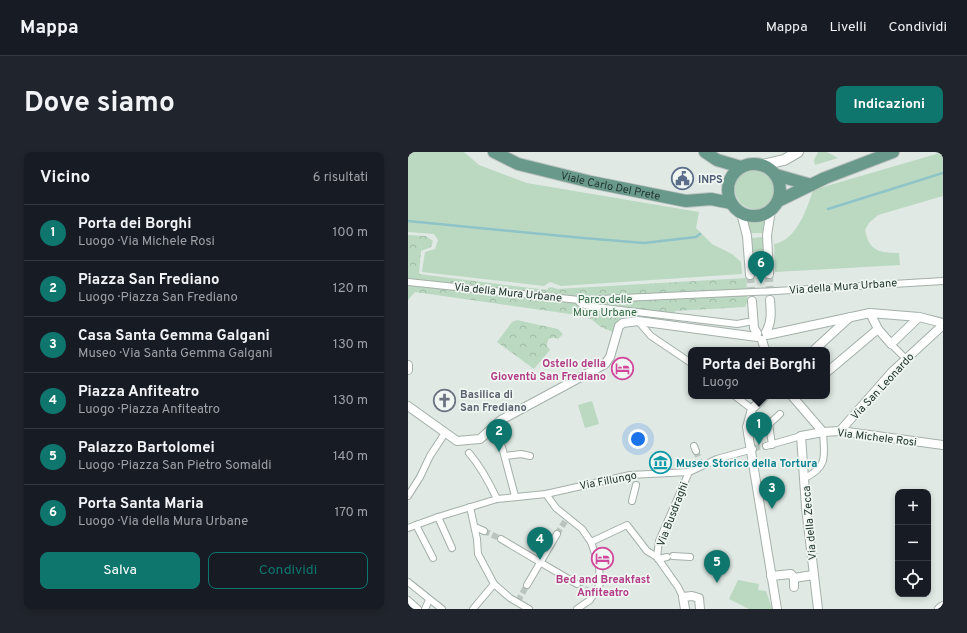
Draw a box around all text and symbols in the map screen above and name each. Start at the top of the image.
text: Mappa [20,16,79,40]
text: Mappa [766,19,808,36]
text: Livelli [830,19,866,36]
text: Condividi [888,19,947,36]
text: Dove siamo [24,86,175,122]
button: Indicazioni [836,86,943,123]
public building icon: INPS [670,166,696,192]
text: Vicino [40,167,90,189]
street label: Viale Carlo Del Prete [559,169,662,204]
text: 6 risultati [313,170,368,186]
place label: INPS [698,173,723,187]
text: Porta dei Borghi [78,215,191,234]
text: 1 [50,225,56,241]
text: 100 m [332,225,368,241]
text: Luogo · Via Michele Rosi [78,234,215,250]
pin: 6 [748,251,774,284]
text: Piazza San Frediano [78,271,220,290]
street label: Via della Mura Urbane [788,276,898,298]
street label: Via della Mura Urbane [453,280,563,306]
text: 2 [49,281,57,297]
text: 120 m [333,281,368,297]
text: Luogo · Piazza San Frediano [78,290,238,306]
park label: Parco delle Mura Urbane [573,293,637,320]
text: Casa Santa Gemma Galgani [78,327,270,346]
text: 3 [49,337,57,353]
text: 130 m [333,337,368,353]
text: Museo · Via Santa Gemma Galgani [78,346,273,362]
popup [688,347,830,399]
street label: Via San Leonardo [848,350,917,423]
hotel icon: Ostello della Gioventù San Frediano [609,356,635,382]
text: Porta dei Borghi [702,356,816,375]
place label: Ostello della Gioventù San Frediano [490,357,606,384]
text: Luogo [702,375,739,391]
text: Piazza Anfiteatro [78,383,199,402]
church icon: Basilica di San Frediano [432,387,458,413]
place label: Basilica di San Frediano [460,388,527,415]
text: 4 [49,393,57,409]
text: 130 m [333,393,368,409]
text: Luogo · Piazza Anfiteatro [78,402,220,418]
pin: 1 [746,412,772,445]
pin: 2 [486,419,512,452]
street label: Via Michele Rosi [836,426,918,450]
your location [628,429,648,449]
text: Palazzo Bartolomei [78,439,215,458]
text: 5 [49,449,57,465]
text: 140 m [333,449,368,465]
museum icon: Museo Storico della Tortura [648,450,674,476]
place label: Museo Storico della Tortura [676,457,817,471]
text: Luogo · Piazza San Pietro Somaldi [78,458,272,474]
street label: Via Fillungo [578,469,638,493]
pin: 3 [759,476,785,509]
street label: Via Busdraghi [654,480,692,549]
street label: Via della Zecca [800,485,820,561]
map controls [895,489,931,597]
button: + [895,489,931,525]
text: Porta Santa Maria [78,495,204,514]
text: 6 [49,505,57,521]
text: 170 m [334,505,368,521]
text: Luogo · Via della Mura Urbane [78,514,248,530]
button: − [895,525,931,561]
pin: 4 [527,527,553,560]
hotel icon: Bed and Breakfast Anfiteatro [590,546,616,572]
pin: 5 [704,550,730,583]
button: Salva [40,552,200,589]
button: Condividi [208,552,368,589]
button: locate [895,561,931,597]
place label: Bed and Breakfast Anfiteatro [556,573,650,600]

